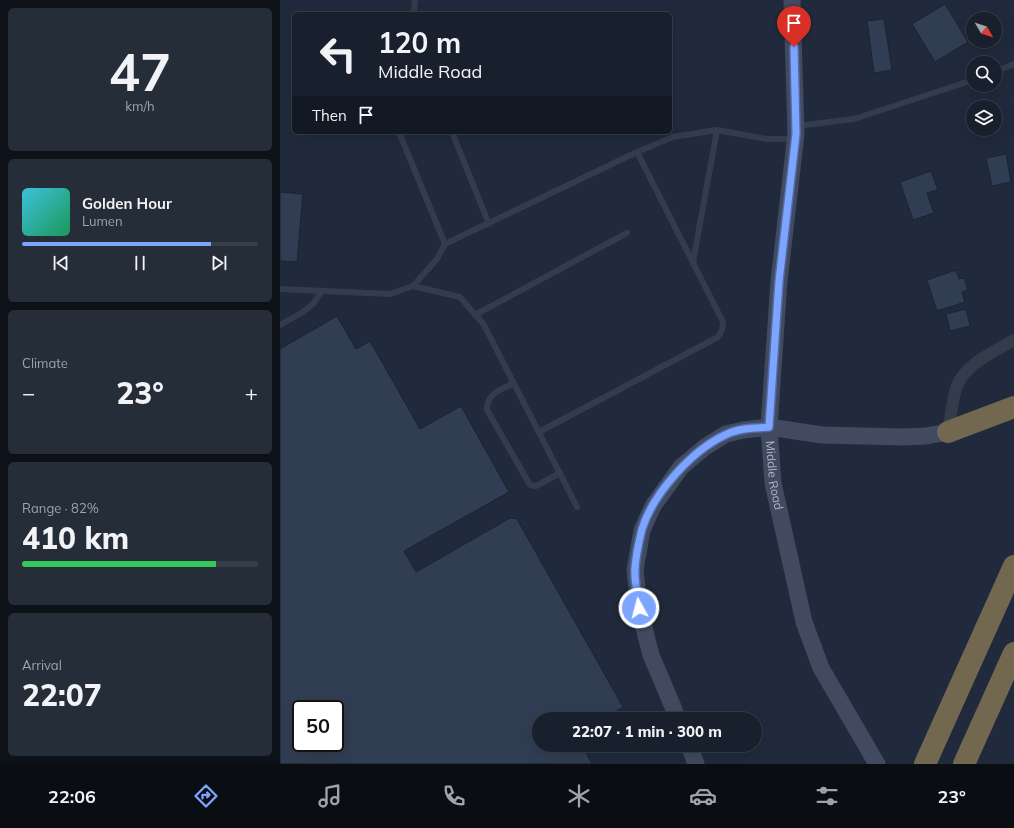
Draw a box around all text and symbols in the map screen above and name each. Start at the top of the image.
pin [777,6,811,47]
icon: arrive [783,12,805,34]
north arrow [966,12,1002,48]
map controls [966,12,1002,136]
text: 120 m [378,25,461,60]
icon: left [312,28,364,80]
text: 47 [109,39,171,104]
button: search [966,56,1002,92]
text: Middle Road [378,60,482,83]
text: km/h [125,98,155,114]
button: layers [966,100,1002,136]
icon: arrive [355,104,377,126]
text: Then [312,106,347,125]
text: Golden Hour [82,194,172,213]
text: Lumen [82,213,123,229]
icon: previous [50,252,72,274]
icon: pause [129,252,151,274]
icon: next [208,252,230,274]
text: Climate [22,355,68,371]
text: 23° [116,374,164,412]
text: − [22,379,35,407]
text: + [245,379,258,407]
street label: Middle Road [763,440,787,511]
text: Range · 82% [22,500,99,516]
text: 410 km [22,519,129,557]
position arrow [618,587,660,629]
text: Arrival [22,657,62,673]
text: 22:07 [22,676,102,714]
speed limit sign: 50 [292,700,344,752]
text: 22:07 · 1 min · 300 m [572,722,722,741]
icon: directions [192,782,220,810]
icon: music [316,782,344,810]
icon: phone [440,782,468,810]
icon: climate [565,782,593,810]
icon: car [689,782,717,810]
icon: filters [813,782,841,810]
text: 22:06 [48,785,96,808]
text: 23° [937,785,966,808]

